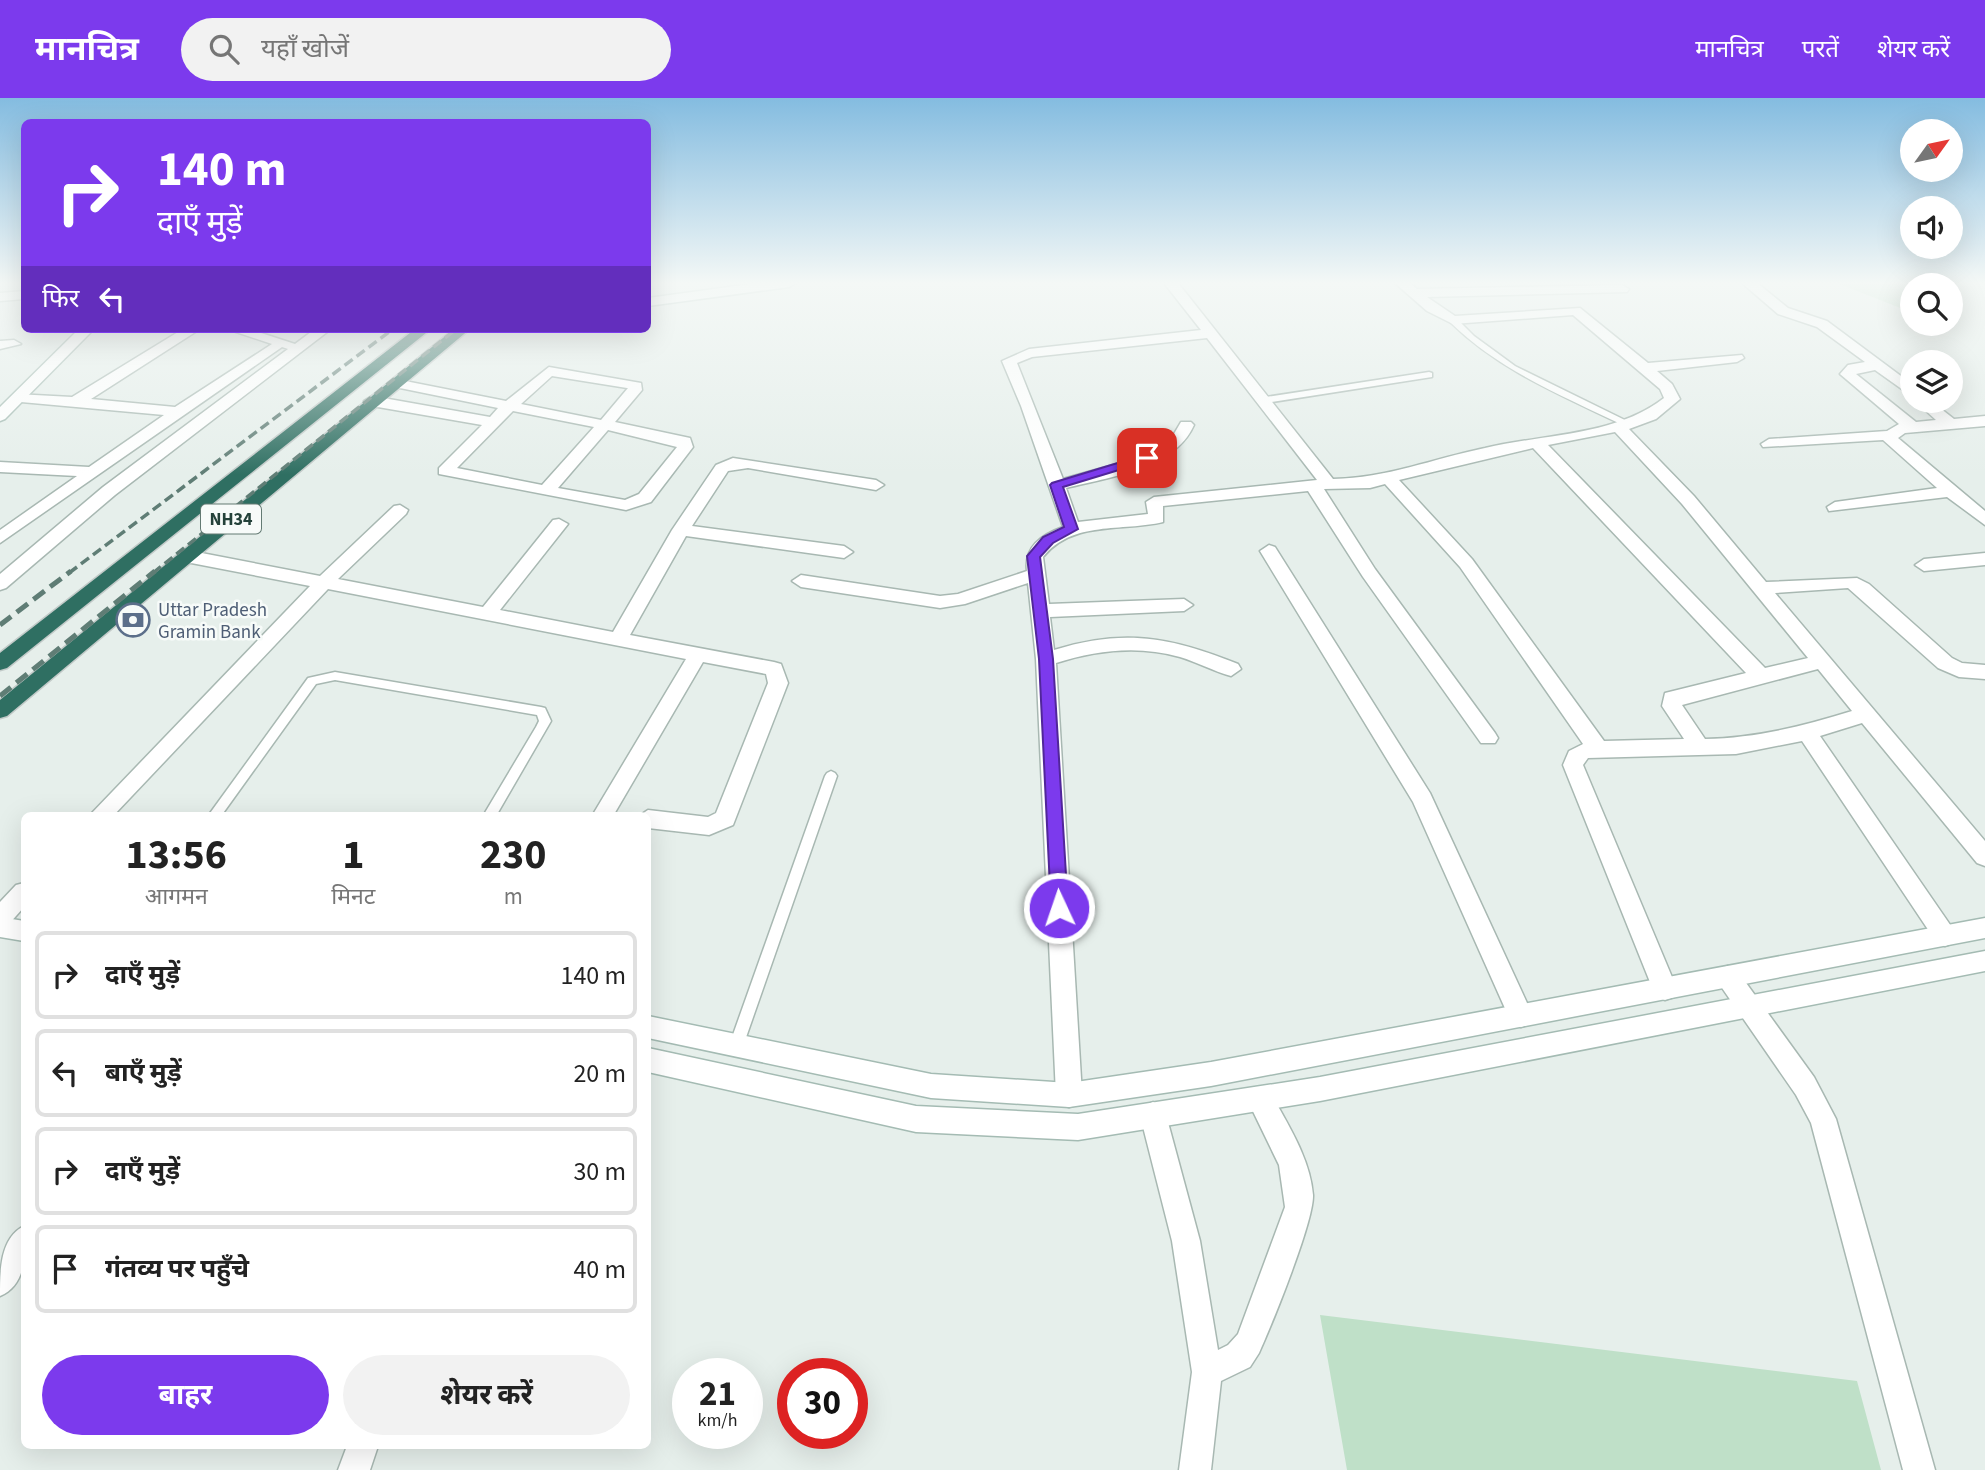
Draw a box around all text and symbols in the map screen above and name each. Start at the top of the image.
search box [181,18,671,81]
text: मानचित्र [35,26,139,73]
icon: search [205,30,243,68]
text: यहाँ खोजें [261,30,349,67]
text: मानचित्र [1695,32,1764,67]
text: परतें [1802,32,1839,67]
text: शेयर करें [1877,32,1950,67]
north arrow [1900,119,1964,182]
map controls [1900,119,1963,413]
text: 140 m [157,135,286,205]
icon: right [42,147,133,238]
button: sound [1900,196,1963,259]
text: दाएँ मुड़ें [157,200,243,246]
button: search [1900,273,1963,336]
text: फिर [42,280,79,317]
icon: left [93,280,131,318]
button: layers [1900,350,1963,413]
pin [1117,428,1177,488]
icon: arrive [1128,439,1166,477]
road number: NH34 [201,505,261,534]
place label: Uttar Pradesh Gramin Bank [158,597,267,646]
bank icon: Uttar Pradesh Gramin Bank [114,601,152,639]
text: 13:56 [126,825,227,885]
text: 1 [342,825,364,885]
text: 230 [480,825,546,885]
position arrow [1022,871,1096,945]
text: आगमन [145,880,208,913]
text: मिनट [331,880,375,913]
text: m [504,880,523,913]
icon: right [46,956,84,994]
text: दाएँ मुड़ें [105,956,180,993]
text: 140 m [560,957,626,994]
icon: left [46,1054,84,1092]
text: बाएँ मुड़ें [105,1054,182,1091]
text: 20 m [573,1055,626,1092]
icon: right [46,1152,84,1190]
text: दाएँ मुड़ें [105,1152,180,1189]
text: 30 m [573,1153,626,1190]
icon: arrive [46,1250,84,1288]
text: गंतव्य पर पहुँचे [105,1250,249,1287]
text: 40 m [573,1251,626,1288]
button: बाहर [42,1355,329,1435]
button: शेयर करें [343,1355,630,1435]
speed limit sign: 30 [777,1358,868,1449]
text: 21 [699,1369,736,1419]
text: km/h [698,1408,737,1433]

